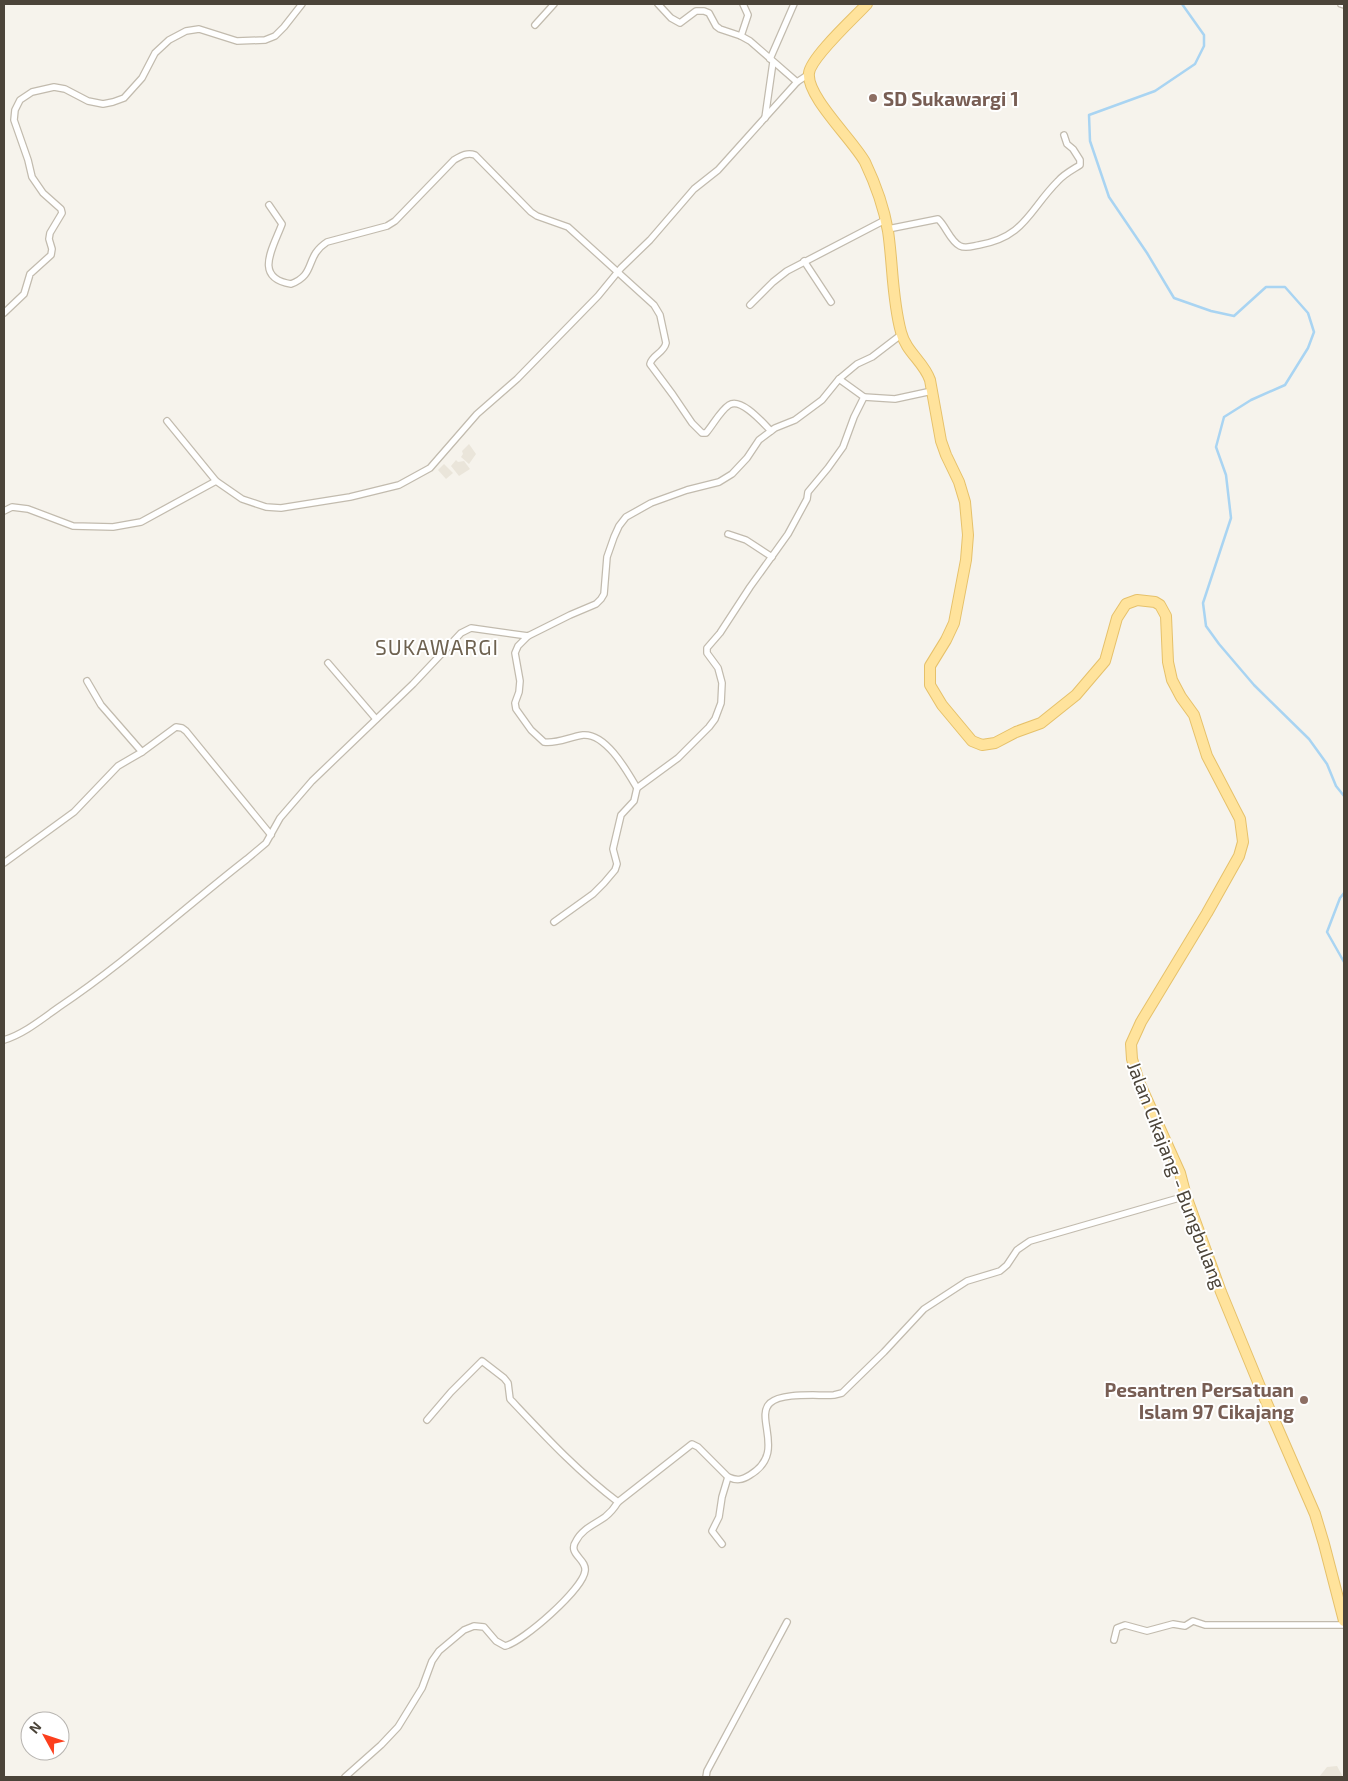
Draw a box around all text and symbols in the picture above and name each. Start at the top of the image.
place label: SD Sukawargi 1 [883,87,1019,110]
marker: SD Sukawargi 1 [867,92,879,104]
district label: SUKAWARGI [375,634,499,659]
street label: Jalan Cikajang - Bungbulang [1123,1058,1231,1292]
place label: Pesantren Persatuan Islam 97 Cikajang [1105,1378,1294,1423]
marker: Pesantren Persatuan Islam 97 Cikajang [1298,1394,1310,1406]
north arrow [20,1711,70,1761]
text: N [25,1718,44,1737]

